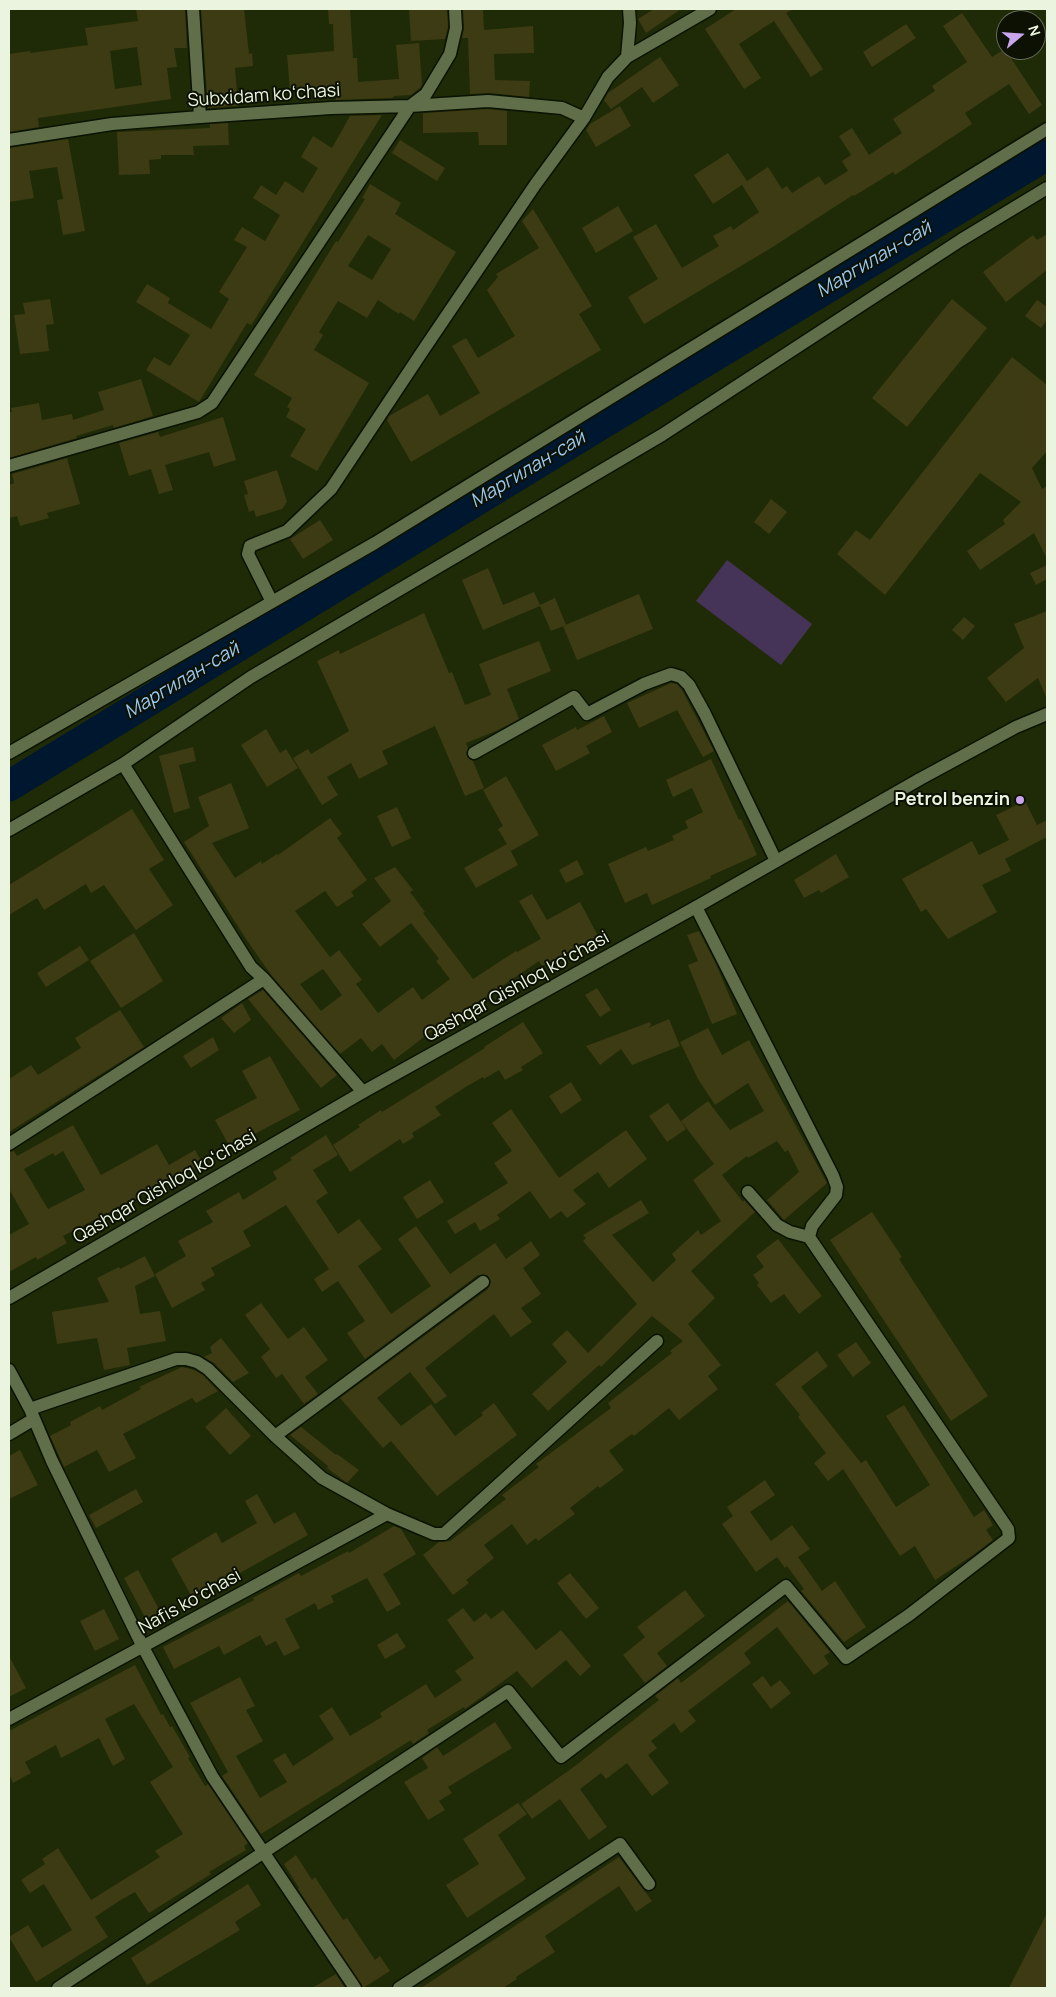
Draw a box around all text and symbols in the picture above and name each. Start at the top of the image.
north arrow [996,10,1046,60]
text: N [1024,23,1045,38]
street label: Subxidam koʻchasi [187,80,341,112]
water label: Маргилан-сай [812,217,936,303]
water label: Маргилан-сай [466,427,590,513]
water label: Маргилан-сай [120,638,244,724]
place label: Petrol benzin [894,789,1010,811]
marker: Petrol benzin [1014,794,1026,806]
street label: Qashqar Qishloq koʻchasi [421,927,613,1047]
street label: Qashqar Qishloq koʻchasi [69,1126,261,1248]
street label: Nafis koʻchasi [135,1565,245,1639]

